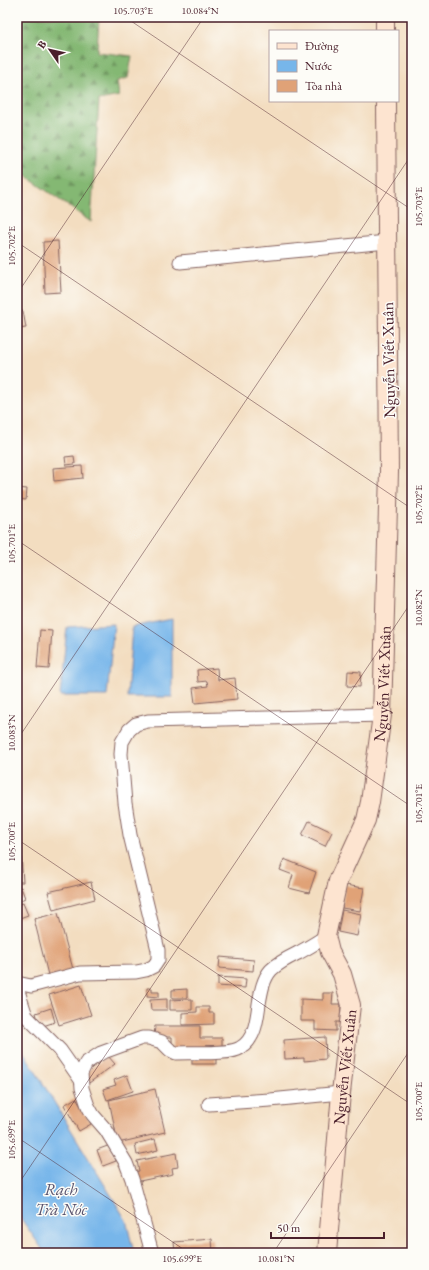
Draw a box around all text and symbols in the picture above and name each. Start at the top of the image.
text: 105.703°E [113,4,153,17]
text: 10.084°N [181,4,219,17]
north arrow [30,30,70,70]
legend [269,30,399,102]
text: B [34,38,50,51]
text: Đường [305,38,339,54]
text: Nước [305,58,332,74]
text: Tòa nhà [305,78,342,94]
text: 105.703°E [412,187,425,227]
text: 105.702°E [5,226,18,266]
street label: Nguyễn Viết Xuân [377,301,400,418]
text: 105.702°E [412,485,425,525]
text: 105.701°E [5,524,18,564]
text: 10.082°N [412,589,425,627]
street label: Nguyễn Viết Xuân [368,625,396,743]
text: 10.083°N [5,714,18,752]
text: 105.701°E [412,784,425,824]
text: 105.700°E [5,822,18,862]
street label: Nguyễn Viết Xuân [328,1007,362,1125]
text: 105.700°E [412,1082,425,1122]
text: 105.699°E [5,1120,18,1160]
water label: Rạch Trà Nóc [35,1178,88,1220]
scale bar [271,1214,384,1240]
text: 50 m [277,1220,301,1236]
text: 105.699°E [162,1252,202,1265]
text: 10.081°N [257,1252,295,1265]

